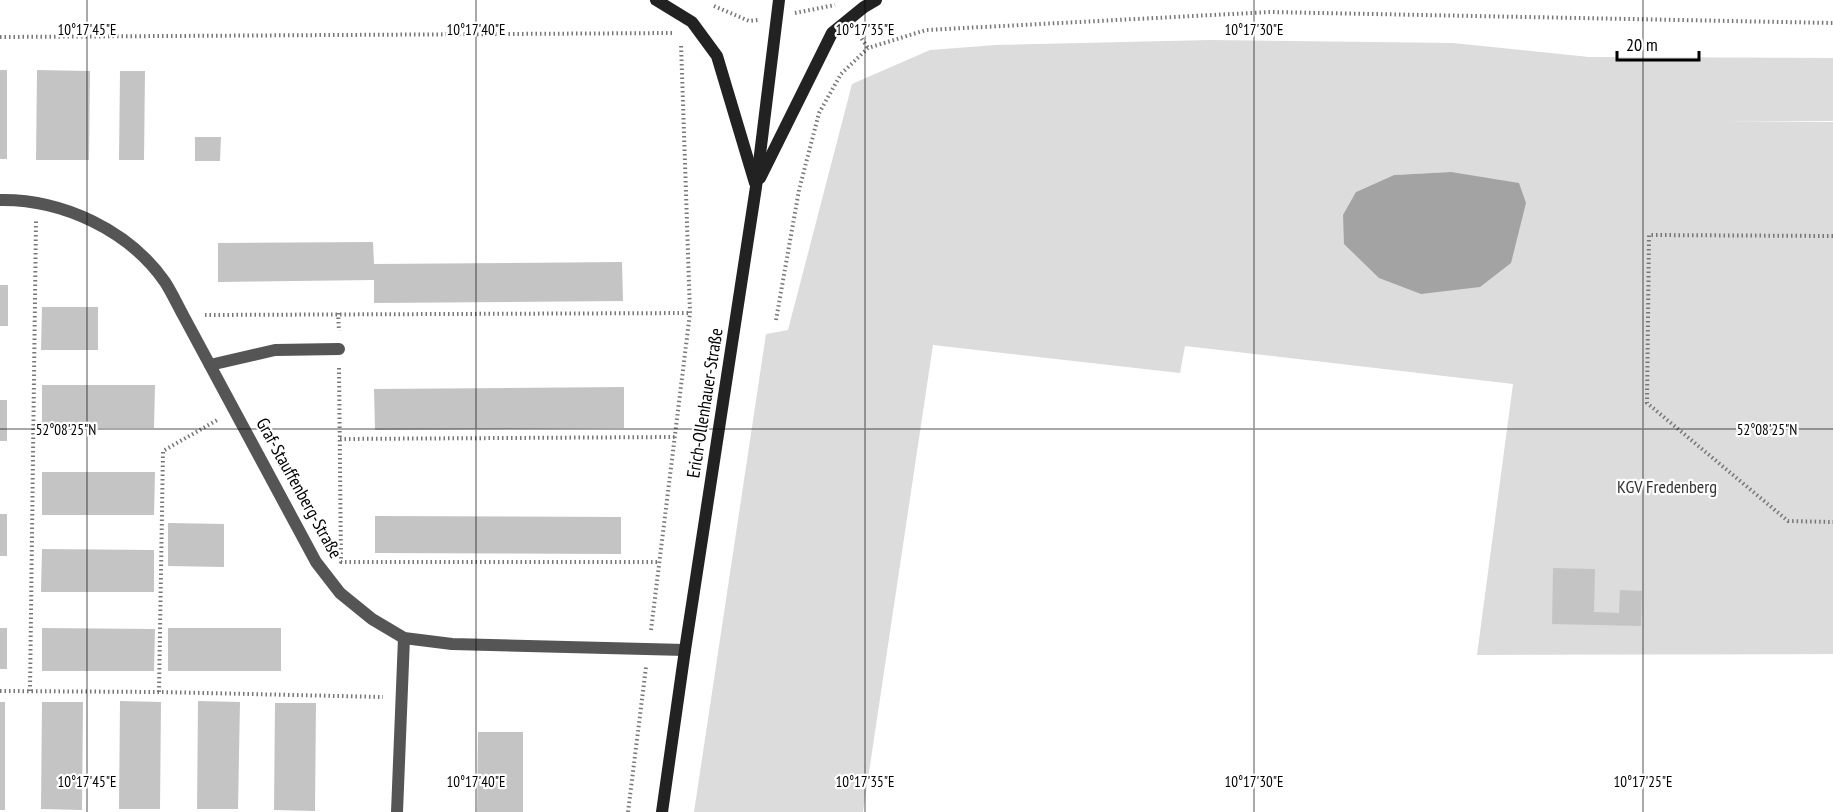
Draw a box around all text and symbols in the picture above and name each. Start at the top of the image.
text: 10°17'45"E [57,20,117,39]
text: 10°17'40"E [446,20,506,39]
text: 10°17'35"E [835,20,895,39]
text: 10°17'30"E [1224,20,1284,39]
scale bar [1617,24,1700,62]
text: 20 m [1626,33,1658,56]
street label: Erich-Ollenhauer-Straße [681,326,728,479]
street label: Graf-Stauffenberg-Straße [251,413,348,562]
text: 52°08'25"N [36,420,96,439]
text: 52°08'25"N [1737,420,1797,439]
park label: KGV Fredenberg [1617,475,1717,498]
text: 10°17'45"E [57,772,117,791]
text: 10°17'40"E [446,772,506,791]
text: 10°17'35"E [835,772,895,791]
text: 10°17'30"E [1224,772,1284,791]
text: 10°17'25"E [1613,772,1673,791]

